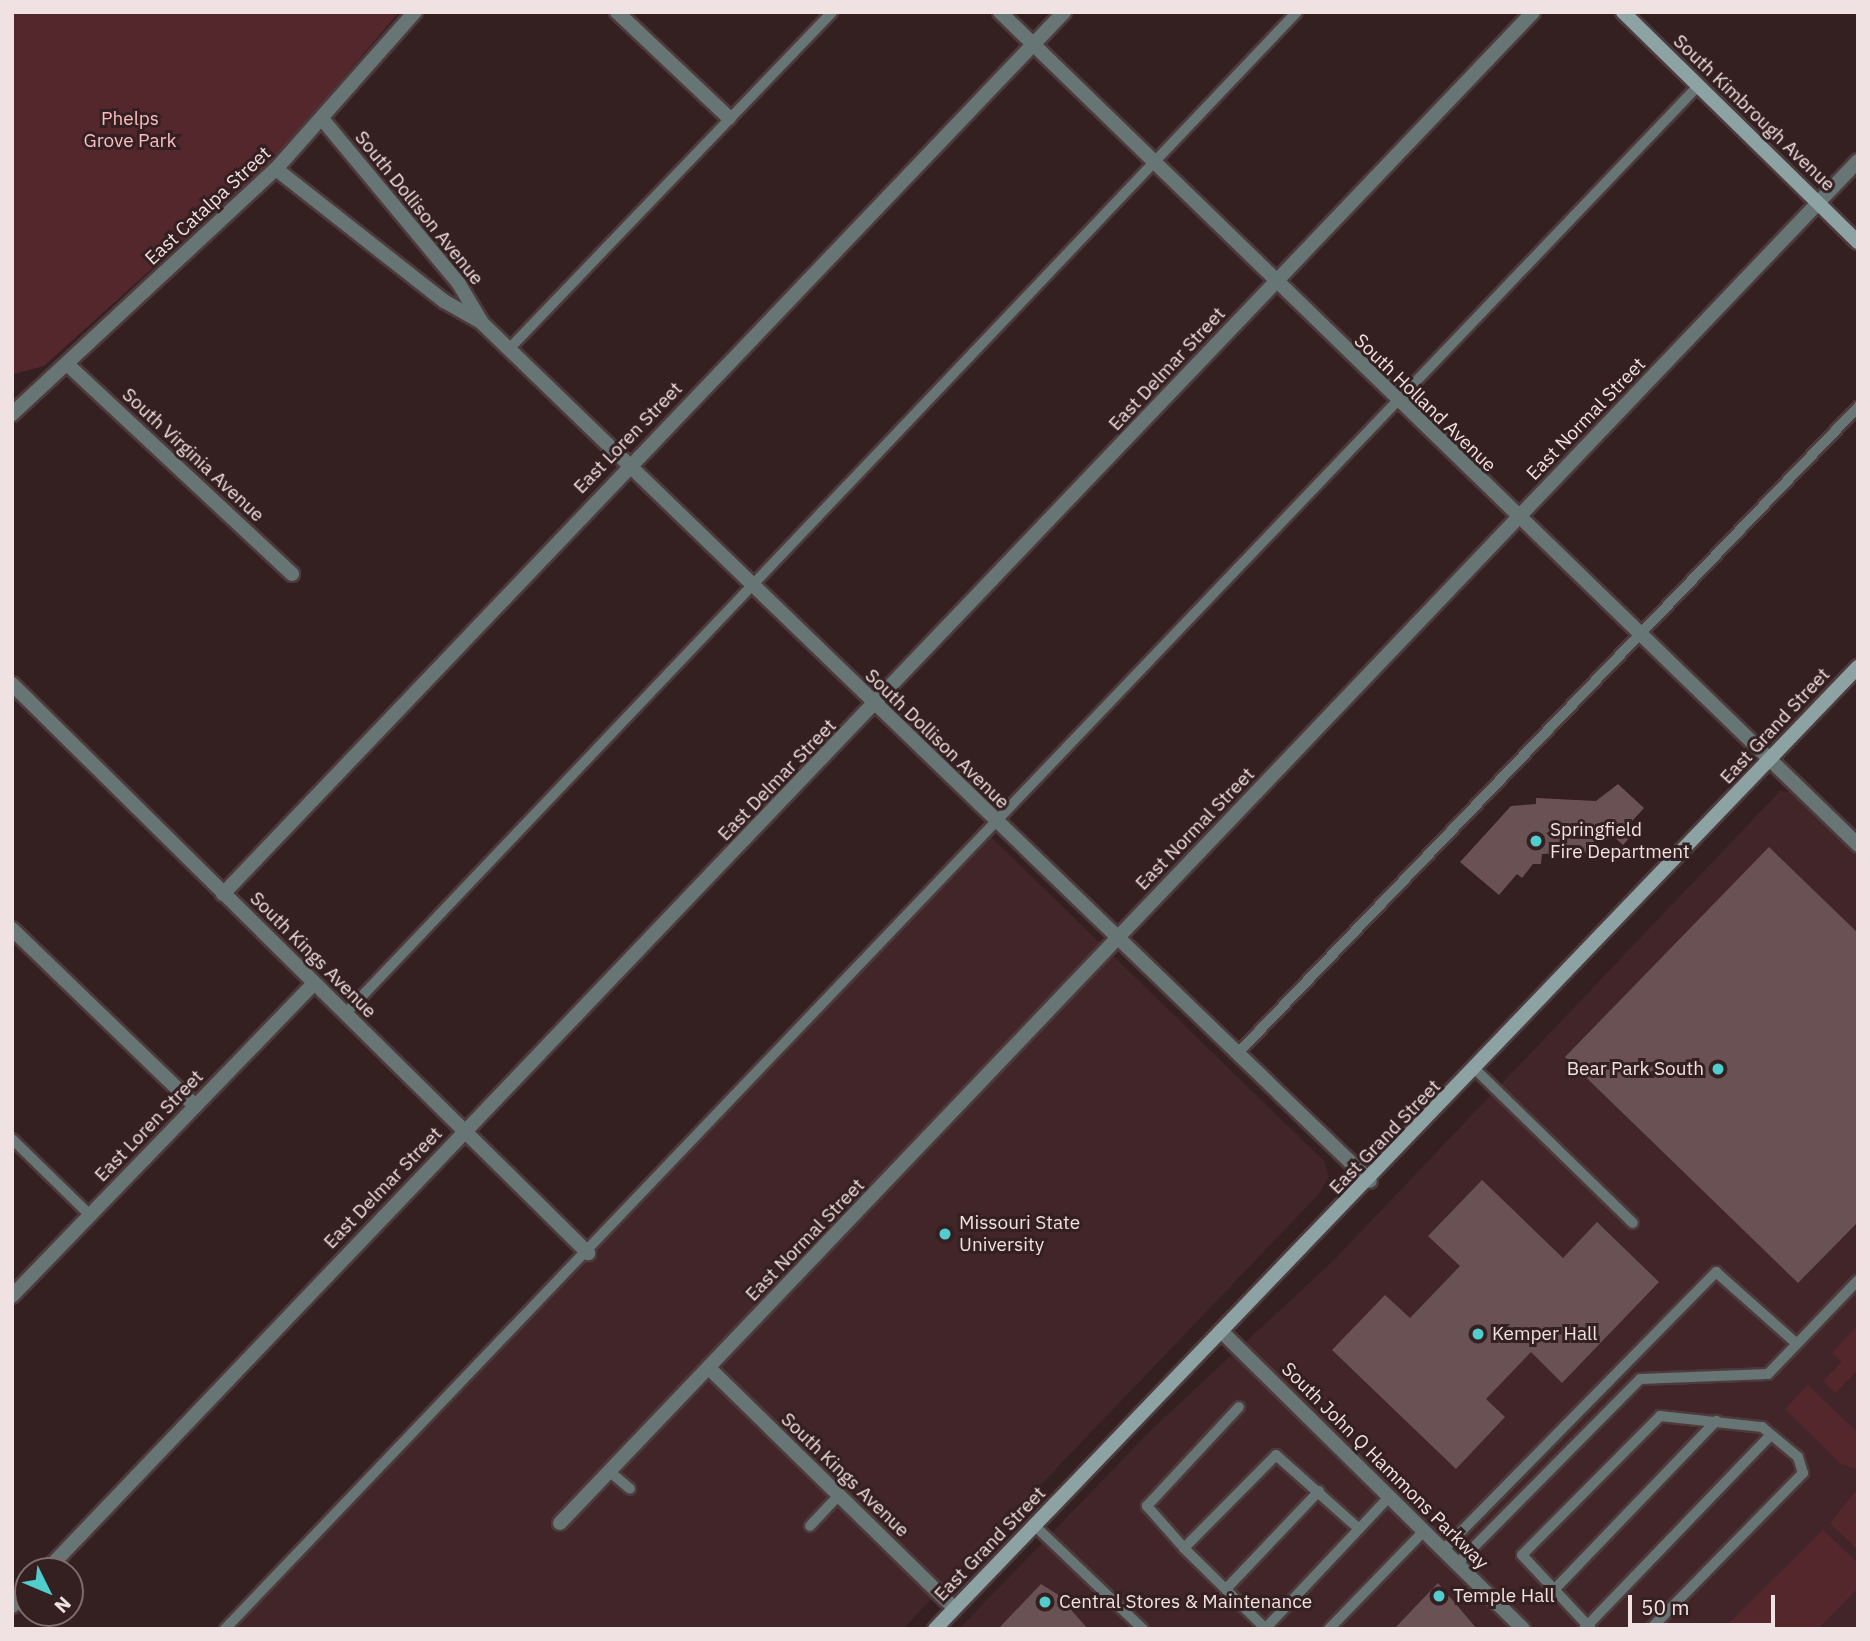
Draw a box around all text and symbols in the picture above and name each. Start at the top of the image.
street label: South Kimbrough Avenue [1668,30,1840,196]
park label: Phelps Grove Park [83,108,177,152]
street label: South Dollison Avenue [350,126,488,290]
street label: East Catalpa Street [141,142,275,270]
street label: East Delmar Street [1104,303,1230,435]
street label: South Holland Avenue [1349,329,1501,477]
street label: East Normal Street [1522,353,1650,485]
street label: East Loren Street [569,378,687,498]
street label: South Virginia Avenue [117,383,269,527]
street label: East Grand Street [1715,663,1835,789]
street label: South Dollison Avenue [860,664,1014,814]
street label: East Delmar Street [713,714,841,846]
street label: East Normal Street [1131,763,1259,895]
place label: Springfield Fire Department [1550,819,1690,863]
marker: Springfield Fire Department [1528,833,1544,849]
street label: South Kings Avenue [245,887,381,1023]
place label: Bear Park South [1567,1058,1704,1080]
marker: Bear Park South [1710,1061,1726,1077]
street label: East Loren Street [90,1066,208,1186]
street label: East Grand Street [1325,1075,1445,1199]
street label: East Delmar Street [319,1122,447,1254]
street label: East Normal Street [741,1174,869,1306]
place label: Missouri State University [959,1212,1080,1256]
marker: Missouri State University [937,1226,953,1242]
place label: Kemper Hall [1492,1323,1597,1345]
marker: Kemper Hall [1470,1326,1486,1342]
street label: South John Q Hammons Parkway [1277,1358,1493,1574]
street label: South Kings Avenue [776,1408,914,1542]
street label: East Grand Street [930,1482,1050,1606]
north arrow [14,1557,84,1627]
scale bar [1632,1582,1779,1626]
place label: Temple Hall [1453,1585,1555,1607]
marker: Temple Hall [1431,1588,1447,1604]
place label: Central Stores & Maintenance [1059,1591,1312,1613]
text: N [49,1592,76,1618]
text: 50 m [1641,1593,1690,1621]
marker: Central Stores & Maintenance [1037,1594,1053,1610]

